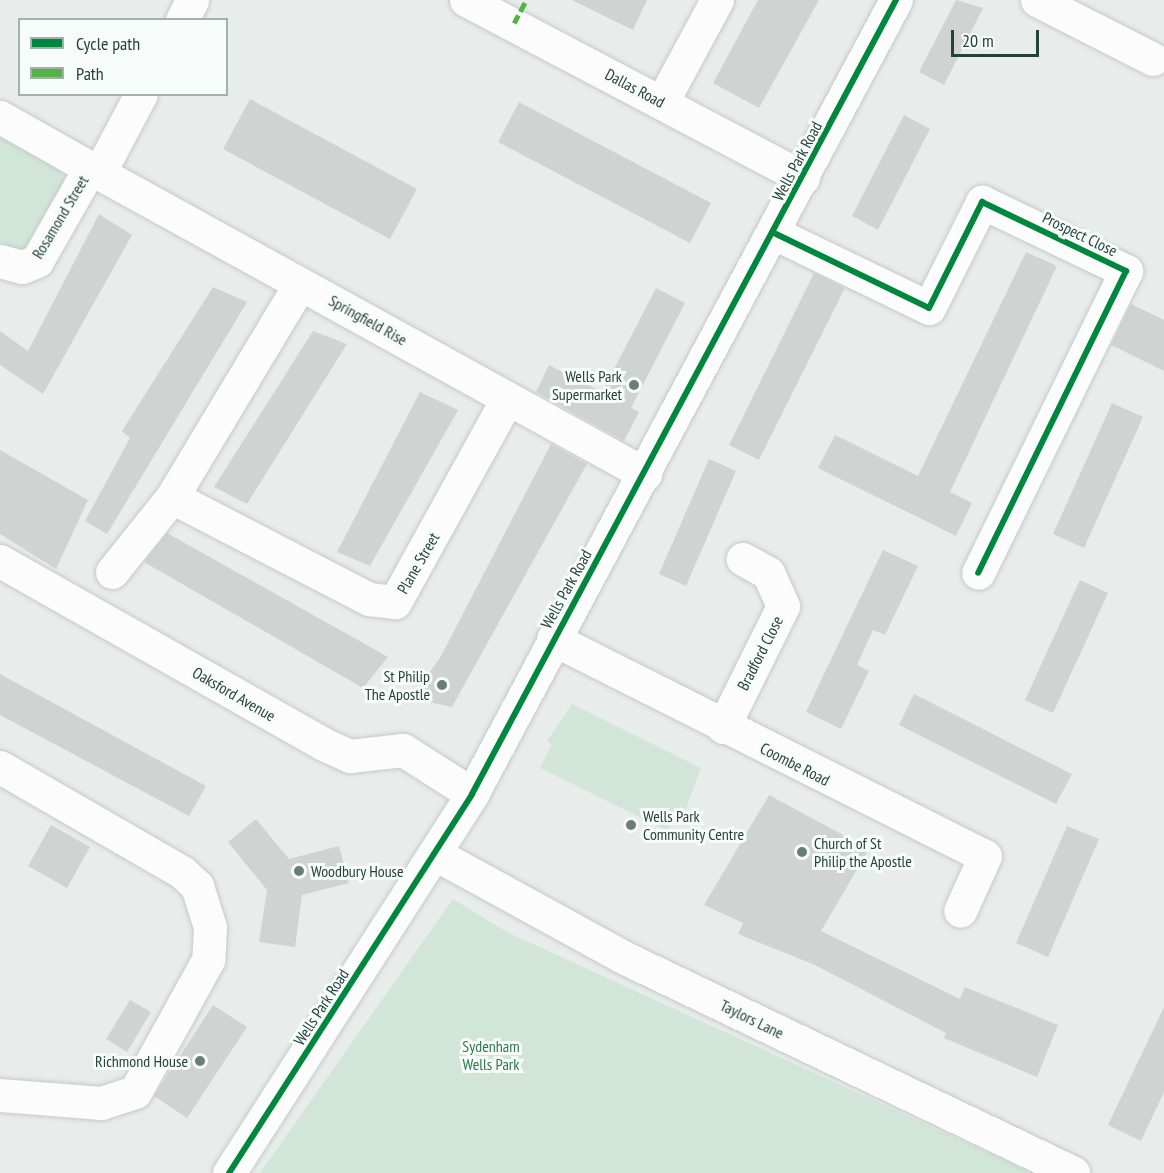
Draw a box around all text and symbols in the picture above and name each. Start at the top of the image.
legend [18,18,228,96]
scale bar [954,18,1042,56]
text: 20 m [962,29,994,52]
text: Cycle path [76,32,140,55]
text: Path [76,62,104,85]
street label: Dallas Road [602,64,668,112]
street label: Wells Park Road [768,118,826,204]
street label: Rosamond Street [28,172,92,262]
street label: Prospect Close [1040,208,1120,260]
street label: Springfield Rise [326,291,410,349]
place label: Wells Park Supermarket [552,366,622,404]
marker: Wells Park Supermarket [627,378,641,392]
street label: Plane Street [393,529,443,597]
street label: Wells Park Road [536,546,596,632]
street label: Bradford Close [733,613,787,693]
street label: Oaksford Avenue [189,662,279,726]
place label: St Philip The Apostle [364,666,430,704]
marker: St Philip The Apostle [435,678,449,692]
street label: Coombe Road [757,738,833,790]
place label: Wells Park Community Centre [643,806,745,844]
marker: Wells Park Community Centre [624,818,638,832]
place label: Church of St Philip the Apostle [814,833,912,871]
marker: Church of St Philip the Apostle [795,845,809,859]
place label: Woodbury House [311,861,404,881]
marker: Woodbury House [292,864,306,878]
street label: Wells Park Road [289,965,353,1049]
street label: Taylors Lane [717,995,787,1043]
park label: Sydenham Wells Park [462,1036,520,1074]
place label: Richmond House [95,1051,188,1071]
marker: Richmond House [193,1054,207,1068]

